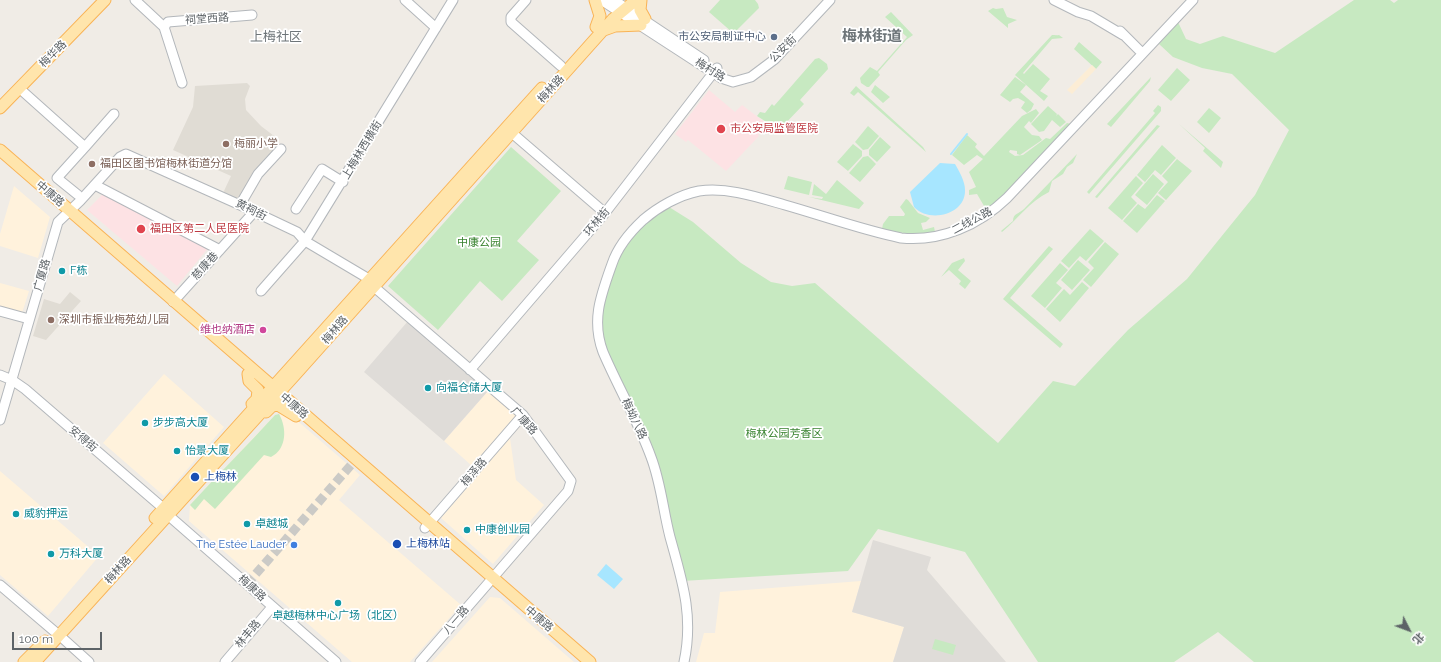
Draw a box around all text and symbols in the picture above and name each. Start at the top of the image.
street label: 祠堂西路 [185,11,229,27]
district label: 梅林街道 [842,27,902,45]
district label: 上梅社区 [250,29,302,45]
place label: 市公安局制证中心 [678,30,766,44]
marker: 市公安局制证中心 [769,32,779,42]
street label: 公安街 [767,33,799,65]
street label: 梅华路 [37,38,69,70]
street label: 梅村路 [693,56,727,84]
street label: 梅林路 [535,72,567,106]
street label: 上梅林西横街 [339,118,385,182]
place label: 市公安局监管医院 [730,122,818,136]
marker: 市公安局监管医院 [715,123,727,135]
place label: 梅丽小学 [234,137,278,151]
marker: 梅丽小学 [221,139,231,149]
place label: 福田区图书馆梅林街道分馆 [100,157,232,171]
marker: 福田区图书馆梅林街道分馆 [87,159,97,169]
street label: 中康路 [33,178,67,210]
street label: 黄祠街 [233,197,269,223]
street label: 环林街 [581,205,613,239]
street label: 二线公路 [949,205,995,237]
place label: 福田区第二人民医院 [150,222,249,236]
marker: 福田区第二人民医院 [135,223,147,235]
park label: 中康公园 [457,236,501,250]
street label: 慈康巷 [189,249,221,283]
street label: 广厦路 [31,257,53,293]
place label: F栋 [70,264,87,278]
marker: F栋 [57,266,67,276]
place label: 深圳市振业梅苑幼儿园 [59,313,169,327]
street label: 梅林路 [319,313,351,347]
marker: 深圳市振业梅苑幼儿园 [46,315,56,325]
place label: 维也纳酒店 [200,323,255,337]
marker: 维也纳酒店 [258,325,268,335]
place label: 向福仓储大厦 [436,381,502,395]
marker: 向福仓储大厦 [423,383,433,393]
street label: 中康路 [277,390,311,422]
street label: 梅坳八路 [619,396,649,442]
street label: 广康路 [508,404,540,438]
place label: 步步高大厦 [153,416,208,430]
marker: 步步高大厦 [140,418,150,428]
street label: 安得街 [66,423,100,455]
park label: 梅林公园芳香区 [746,427,822,441]
place label: 怡景大厦 [185,444,229,458]
marker: 怡景大厦 [172,446,182,456]
street label: 梅泽路 [458,455,490,489]
place label: 上梅林 [204,470,237,484]
marker: 上梅林 [189,471,201,483]
place label: 威豹押运 [24,507,68,521]
marker: 威豹押运 [11,509,21,519]
place label: 卓越城 [255,517,288,531]
marker: 卓越城 [242,519,252,529]
place label: 中康创业园 [475,523,530,537]
marker: 中康创业园 [462,525,472,535]
place label: 上梅林站 [406,537,450,551]
place label: The Estée Lauder [196,538,286,552]
marker: 上梅林站 [391,538,403,550]
marker: The Estée Lauder [289,540,299,550]
place label: 万科大厦 [59,547,103,561]
marker: 万科大厦 [46,549,56,559]
street label: 梅林路 [102,553,134,587]
street label: 梅康路 [235,572,269,604]
marker: 卓越梅林中心广场（北区） [333,598,343,608]
street label: 八一路 [440,603,472,637]
street label: 中康路 [522,603,556,635]
place label: 卓越梅林中心广场（北区） [272,609,404,623]
north arrow [1389,610,1429,650]
street label: 林丰路 [232,617,264,651]
scale bar [14,624,104,650]
text: 北 [1410,630,1427,647]
text: 100 m [19,632,53,646]

